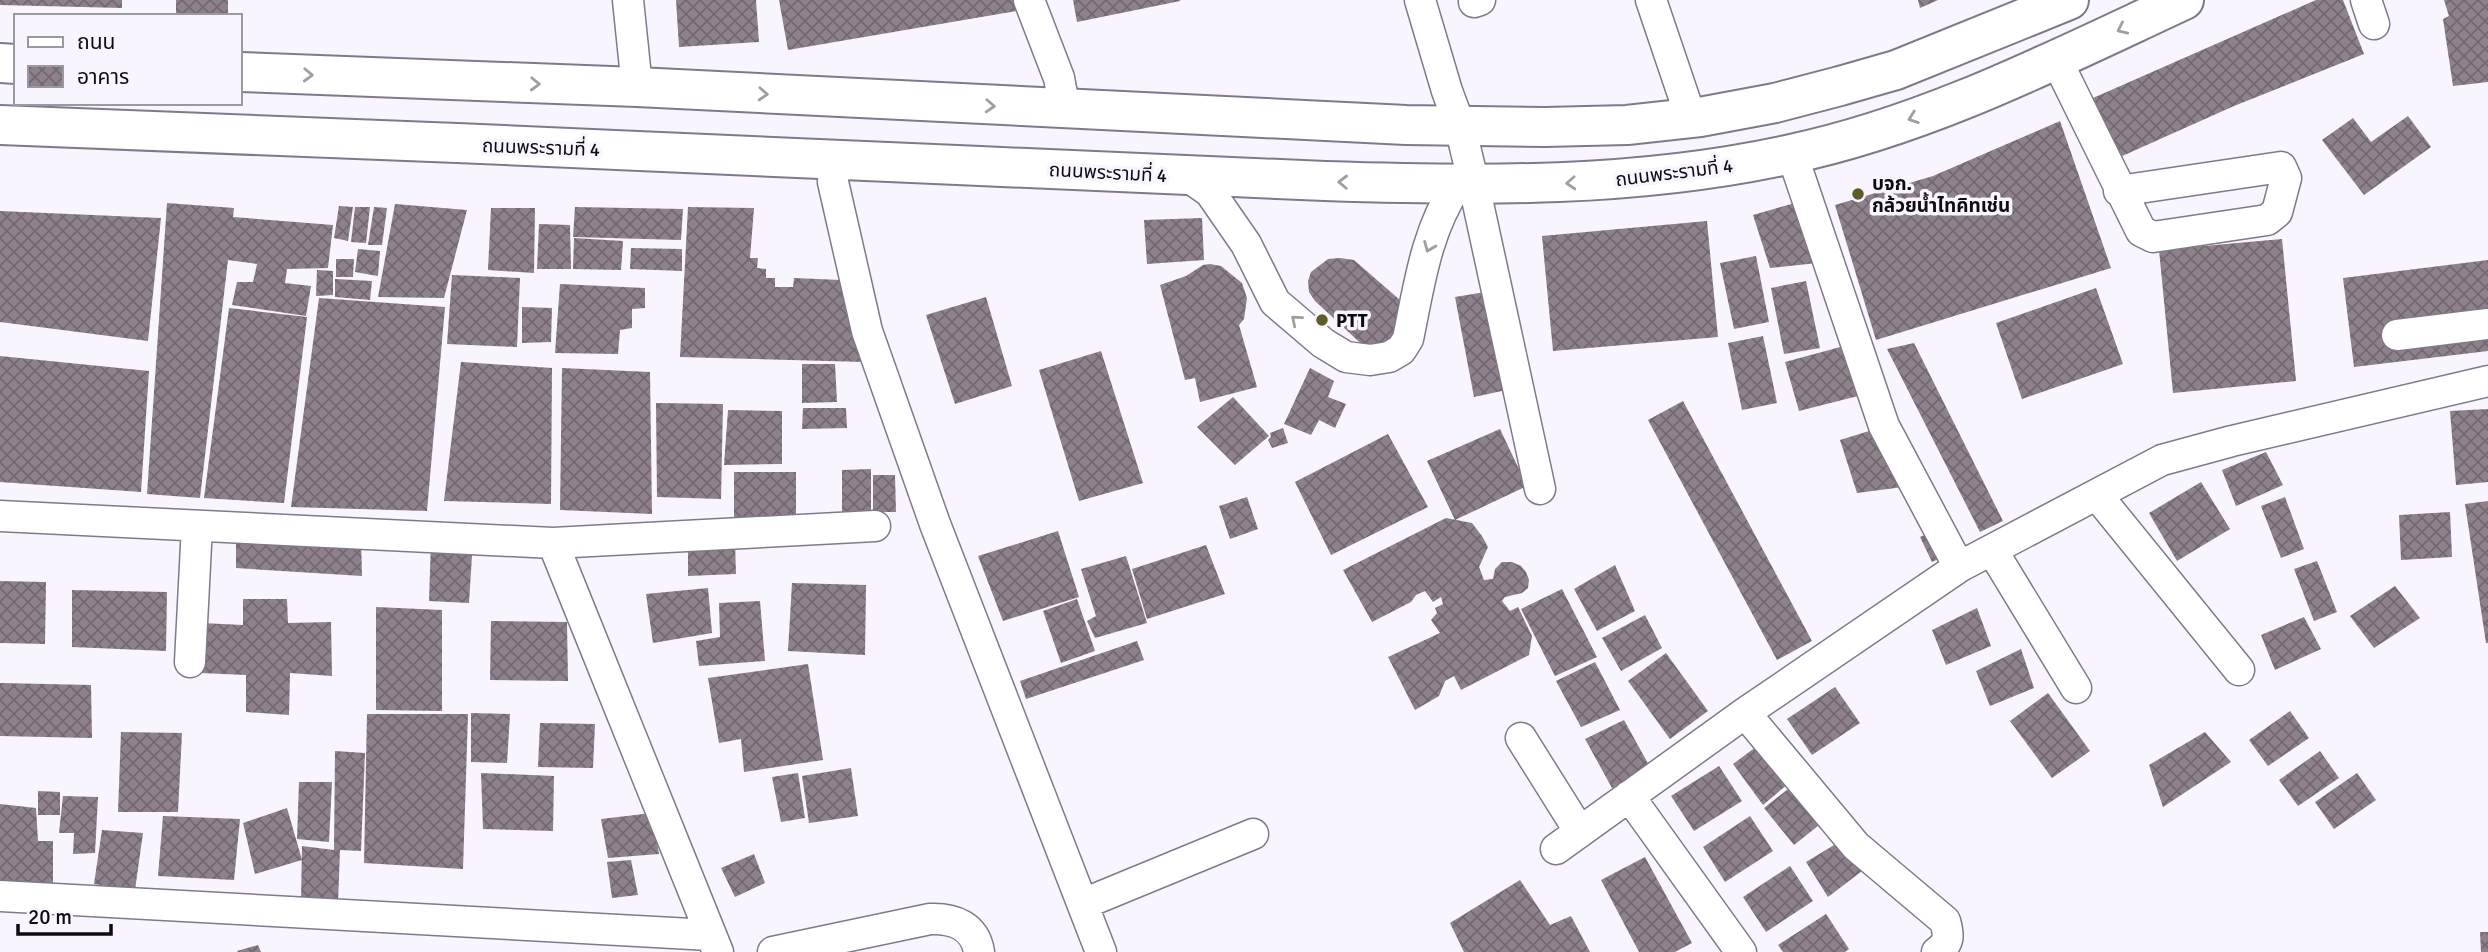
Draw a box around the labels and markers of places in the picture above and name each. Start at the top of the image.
place label: บจก. กล้วยน้ำไทคิทเช่น [1872,172,2010,218]
marker: บจก. กล้วยน้ำไทคิทเช่น [1850,186,1866,202]
place label: PTT [1336,309,1368,333]
marker: PTT [1314,312,1330,328]

